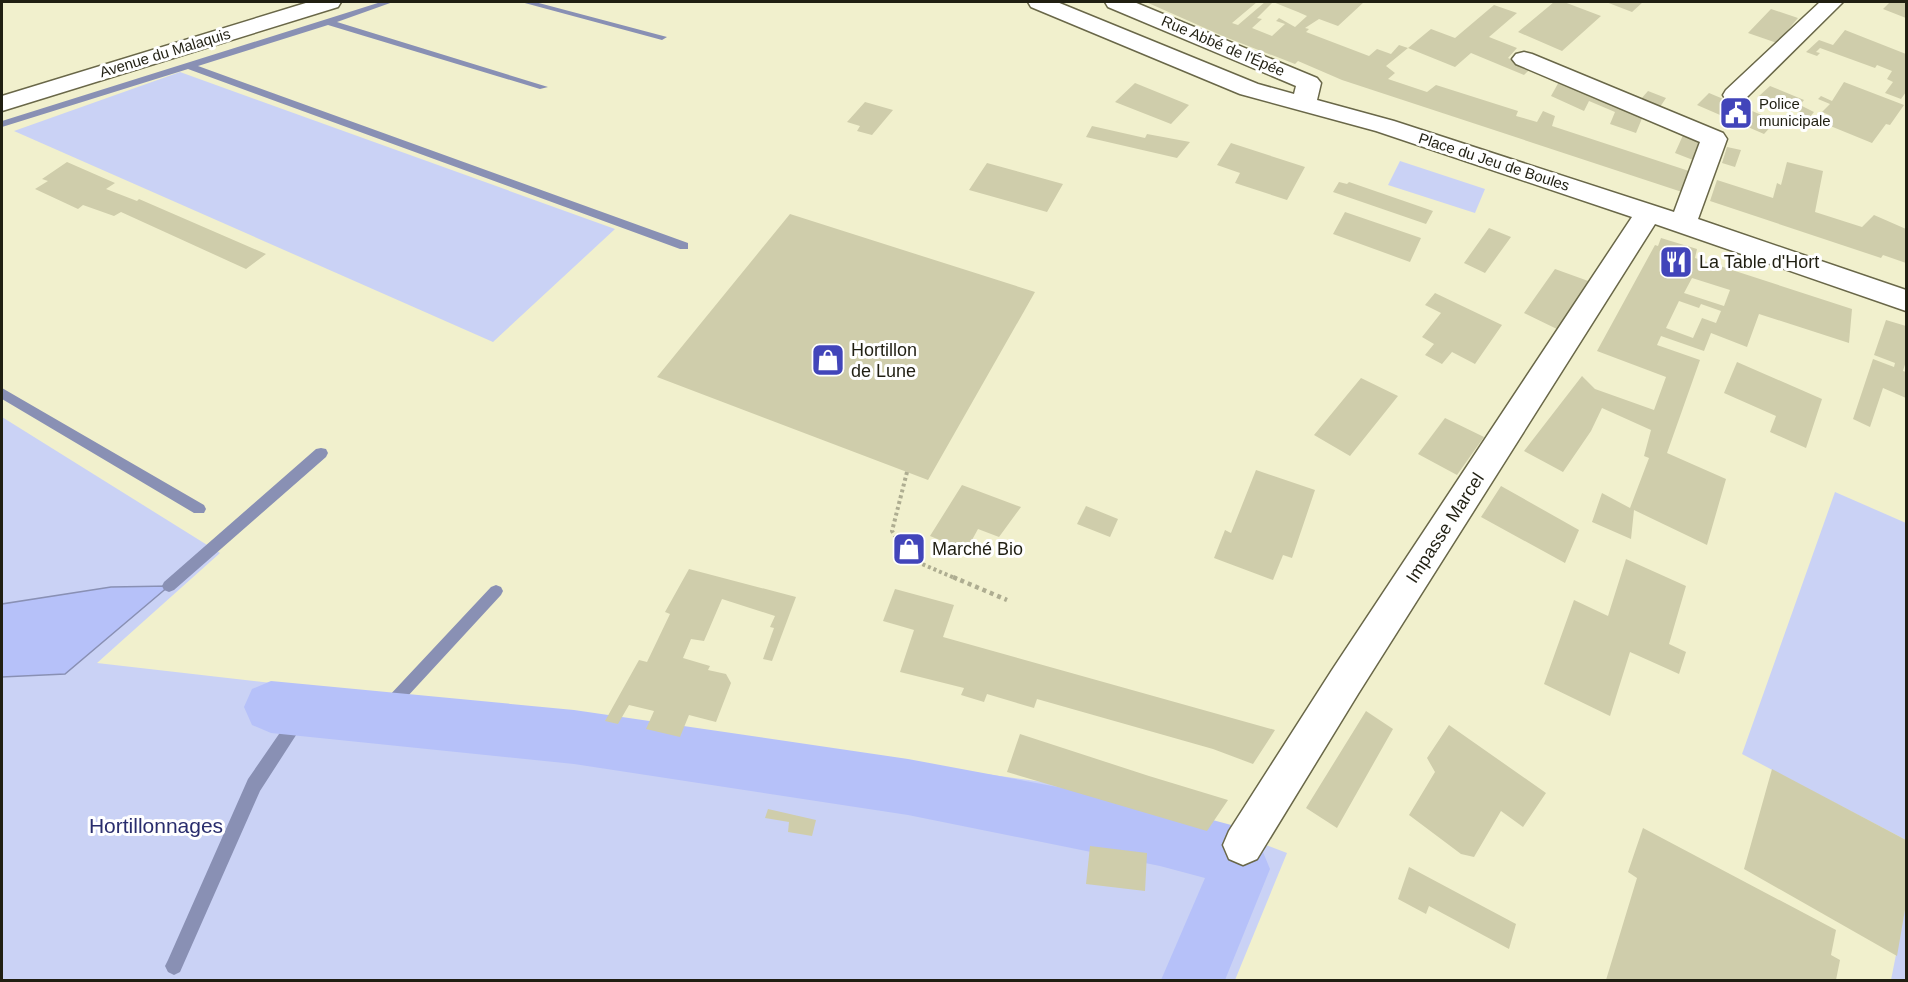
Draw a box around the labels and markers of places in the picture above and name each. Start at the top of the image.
public building icon: Police municipale [1718,95,1754,131]
place label: Police municipale [1759,95,1831,129]
restaurant icon: La Table d'Hort [1658,244,1694,280]
place label: La Table d'Hort [1699,252,1819,272]
place label: Hortillon de Lune [851,340,917,381]
shop icon: Hortillon de Lune [810,342,846,378]
shop icon: Marché Bio [891,531,927,567]
place label: Marché Bio [932,539,1023,559]

